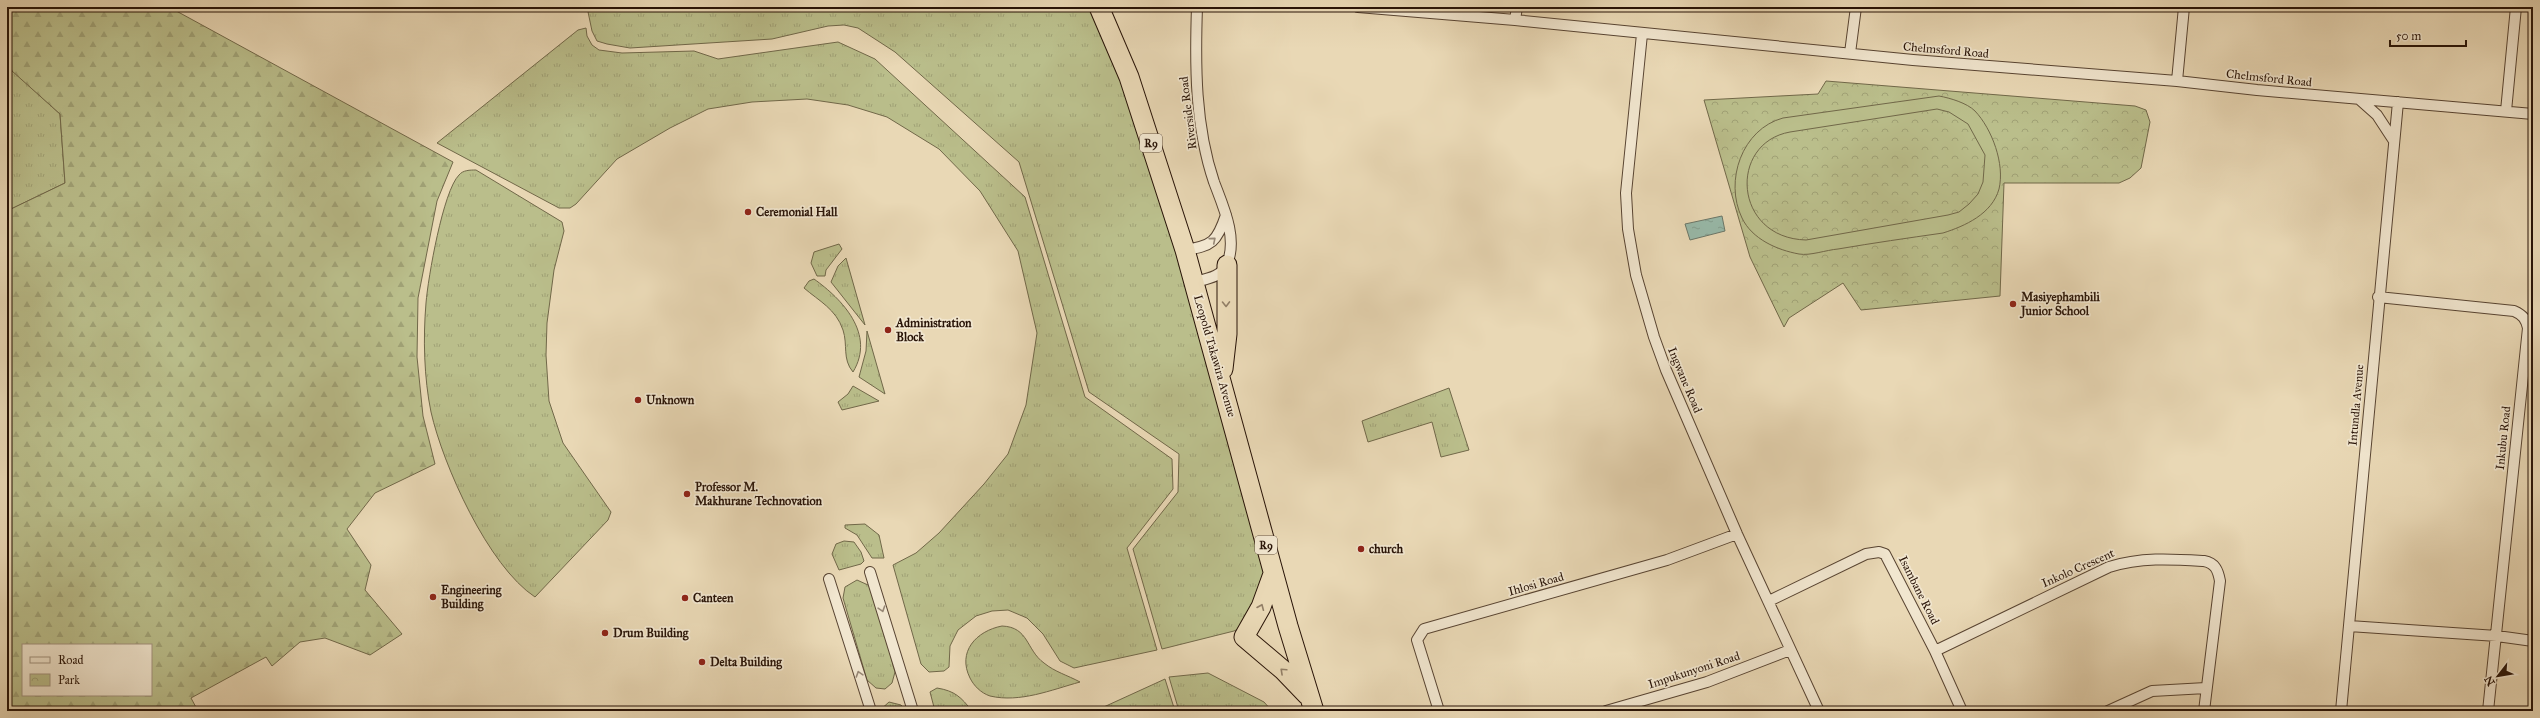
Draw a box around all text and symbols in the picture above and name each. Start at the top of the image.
scale bar [2390,22,2466,48]
text: 50 m [2396,29,2421,43]
street label: Chelmsford Road [1902,39,1990,61]
street label: Chelmsford Road [2225,67,2313,89]
street label: Riverside Road [1177,76,1199,150]
road number: R9 [1140,134,1162,152]
place label: Ceremonial Hall [756,205,838,219]
marker: Ceremonial Hall [743,207,753,217]
one-way arrow [1209,238,1216,245]
place label: Masiyephambili Junior School [2019,290,2100,319]
street label: Leopold Takawira Avenue [1191,293,1239,419]
marker: Masiyephambili Junior School [2008,299,2018,309]
one-way arrow [1222,301,1230,307]
place label: Administration Block [895,316,972,344]
marker: Administration Block [883,325,893,335]
street label: Ingwane Road [1664,345,1705,415]
street label: Intundla Avenue [2345,364,2367,446]
place label: Unknown [646,393,695,407]
marker: Unknown [633,395,643,405]
street label: Inkubu Road [2493,405,2513,471]
place label: Professor M. Makhurane Technovation [695,480,823,508]
marker: Professor M. Makhurane Technovation [682,489,692,499]
road number: R9 [1255,536,1277,554]
place label: church [1369,542,1404,556]
marker: church [1356,544,1366,554]
street label: Inkolo Crescent [2040,545,2117,590]
street label: Isambane Road [1896,553,1942,627]
street label: Ihlosi Road [1507,569,1565,599]
place label: Engineering Building [441,583,502,612]
place label: Canteen [693,591,734,605]
marker: Engineering Building [428,592,438,602]
marker: Canteen [680,593,690,603]
one-way arrow [1256,603,1264,611]
one-way arrow [877,605,885,612]
place label: Drum Building [613,626,689,641]
marker: Drum Building [600,628,610,638]
legend [22,644,152,696]
street label: Impukunyoni Road [1646,649,1742,691]
text: Road [58,653,84,667]
place label: Delta Building [710,655,782,670]
north arrow [2478,656,2518,696]
marker: Delta Building [697,657,707,667]
one-way arrow [1280,668,1288,675]
one-way arrow [855,670,864,677]
text: Park [58,673,80,687]
text: N [2482,673,2498,688]

